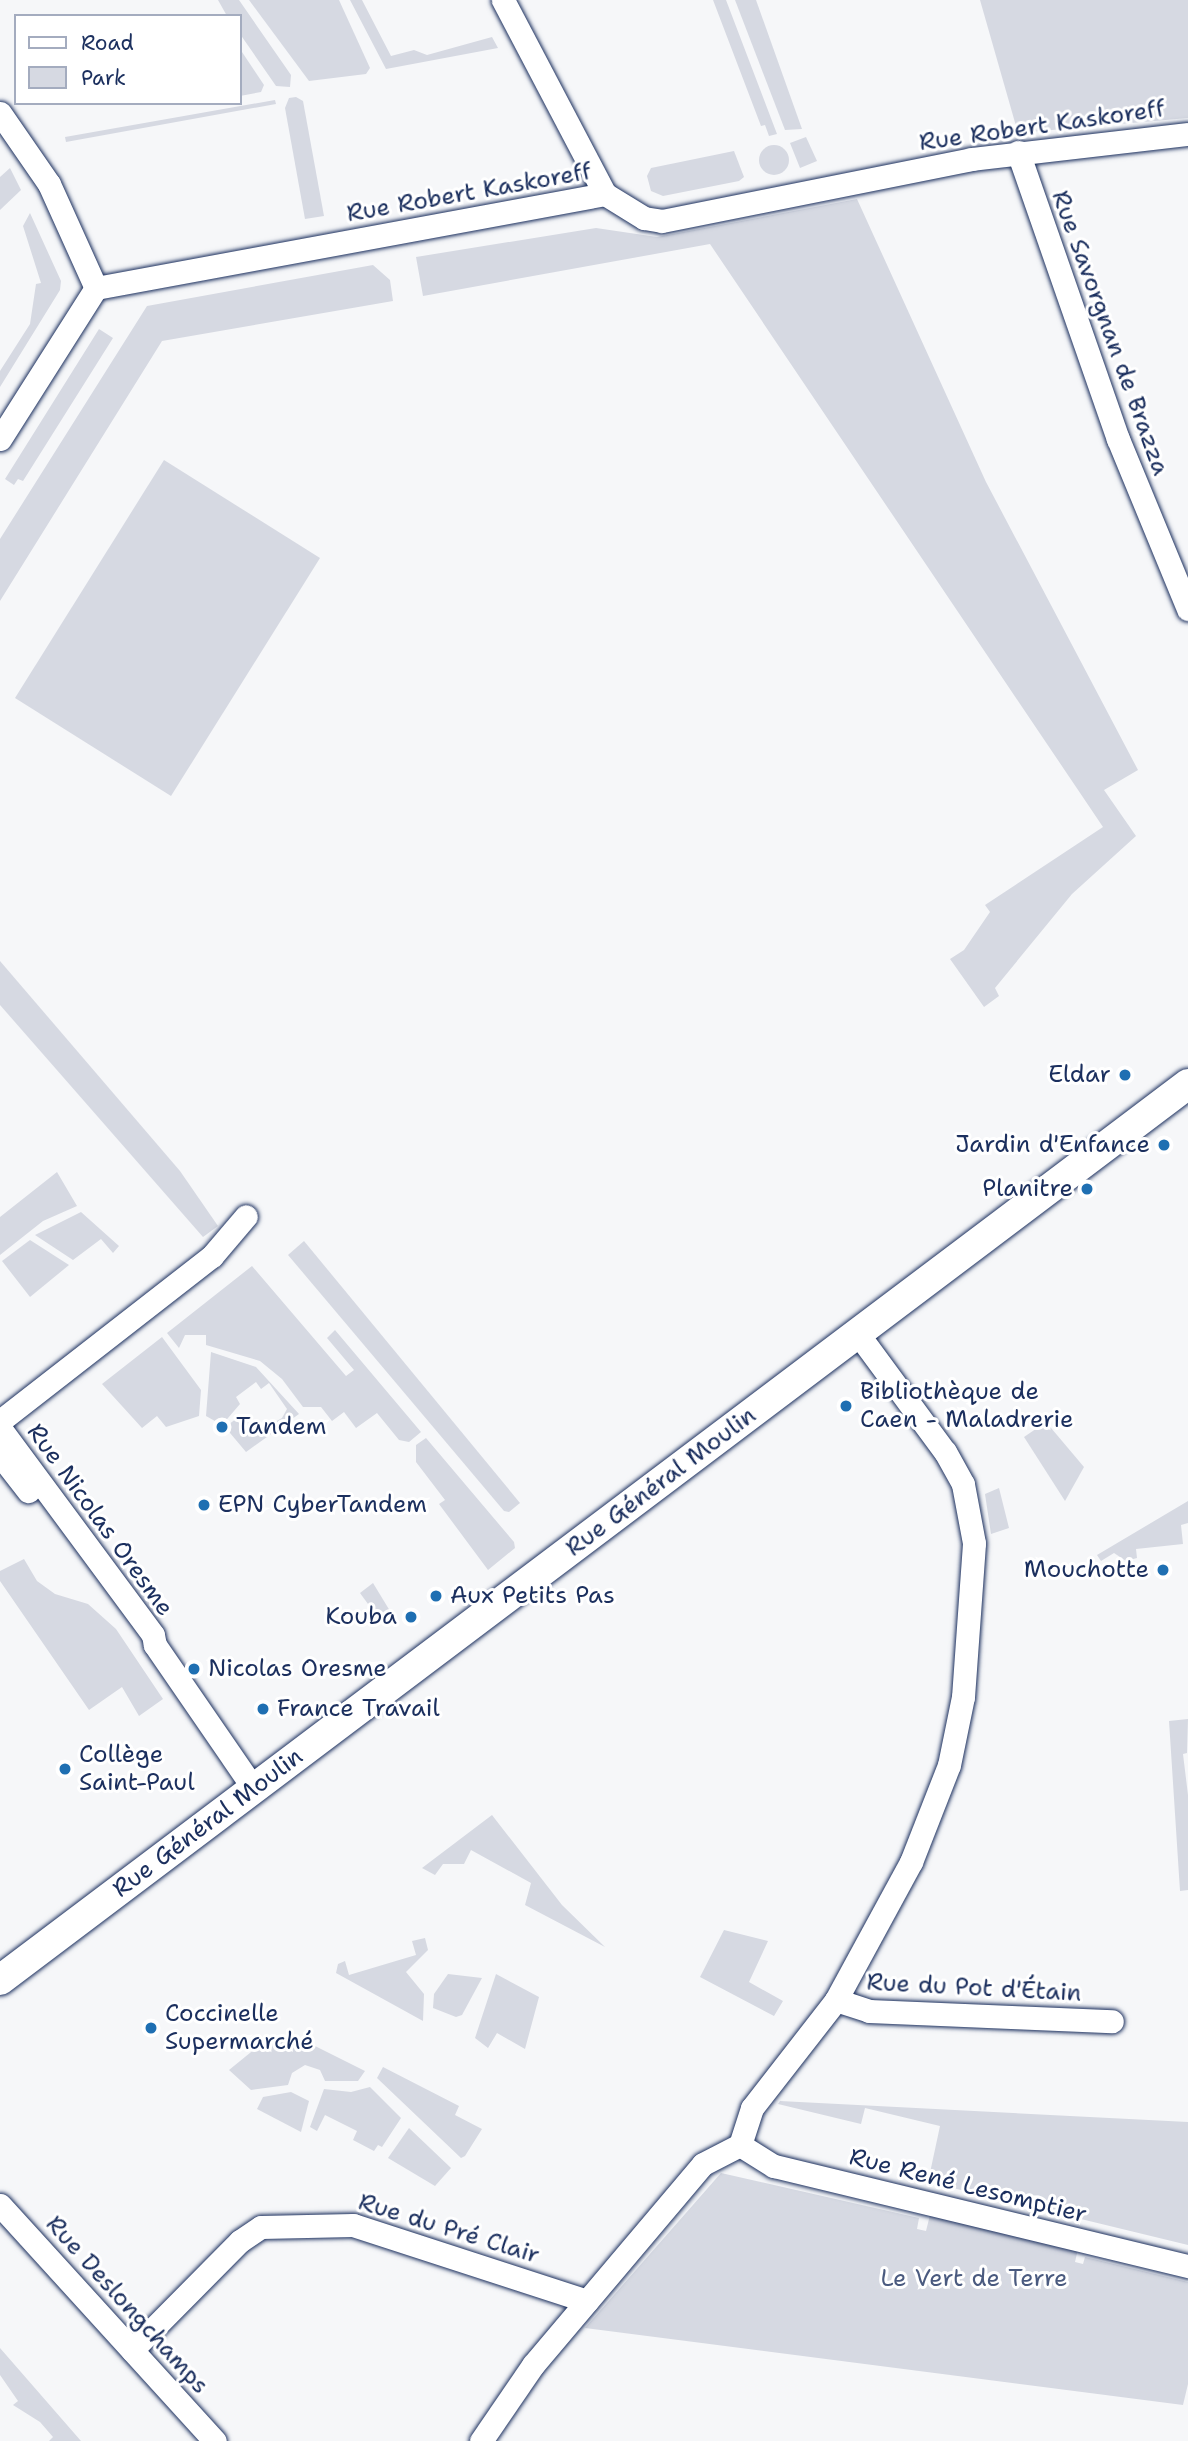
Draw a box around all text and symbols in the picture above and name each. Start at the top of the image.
legend [14,14,242,105]
text: Road [81,29,134,57]
text: Park [81,64,126,92]
street label: Rue Robert Kaskoreff [917,95,1167,157]
street label: Rue Robert Kaskoreff [345,157,593,229]
street label: Rue Savorgnan de Brazza [1045,187,1175,479]
place label: Eldar [1048,1061,1111,1089]
marker: Eldar [1117,1067,1133,1083]
place label: Jardin d'Enfance [955,1131,1150,1159]
marker: Jardin d'Enfance [1156,1137,1172,1153]
place label: Planitre [982,1175,1073,1203]
marker: Planitre [1079,1181,1095,1197]
place label: Bibliothèque de Caen - Maladrerie [860,1378,1074,1434]
marker: Bibliothèque de Caen - Maladrerie [838,1398,854,1414]
street label: Rue Général Moulin [560,1401,762,1563]
place label: Tandem [236,1413,326,1441]
street label: Rue Nicolas Oresme [21,1418,179,1622]
marker: Tandem [214,1419,230,1435]
place label: EPN CyberTandem [218,1491,427,1519]
marker: EPN CyberTandem [196,1497,212,1513]
place label: Mouchotte [1024,1556,1149,1584]
marker: Mouchotte [1155,1562,1171,1578]
place label: Aux Petits Pas [450,1582,615,1610]
marker: Aux Petits Pas [428,1588,444,1604]
place label: Kouba [325,1603,397,1631]
marker: Kouba [403,1609,419,1625]
place label: Nicolas Oresme [208,1655,387,1683]
marker: Nicolas Oresme [186,1661,202,1677]
place label: France Travail [277,1695,440,1723]
marker: France Travail [255,1701,271,1717]
place label: Collège Saint-Paul [79,1741,195,1797]
street label: Rue Général Moulin [107,1742,309,1904]
marker: Collège Saint-Paul [57,1761,73,1777]
street label: Rue du Pot d'Étain [866,1968,1082,2008]
place label: Coccinelle Supermarché [165,2000,314,2056]
marker: Coccinelle Supermarché [143,2020,159,2036]
street label: Rue René Lesomptier [846,2143,1090,2229]
street label: Rue du Pré Clair [355,2188,543,2270]
street label: Rue Deslongchamps [40,2210,214,2400]
park label: Le Vert de Terre [880,2265,1068,2293]

